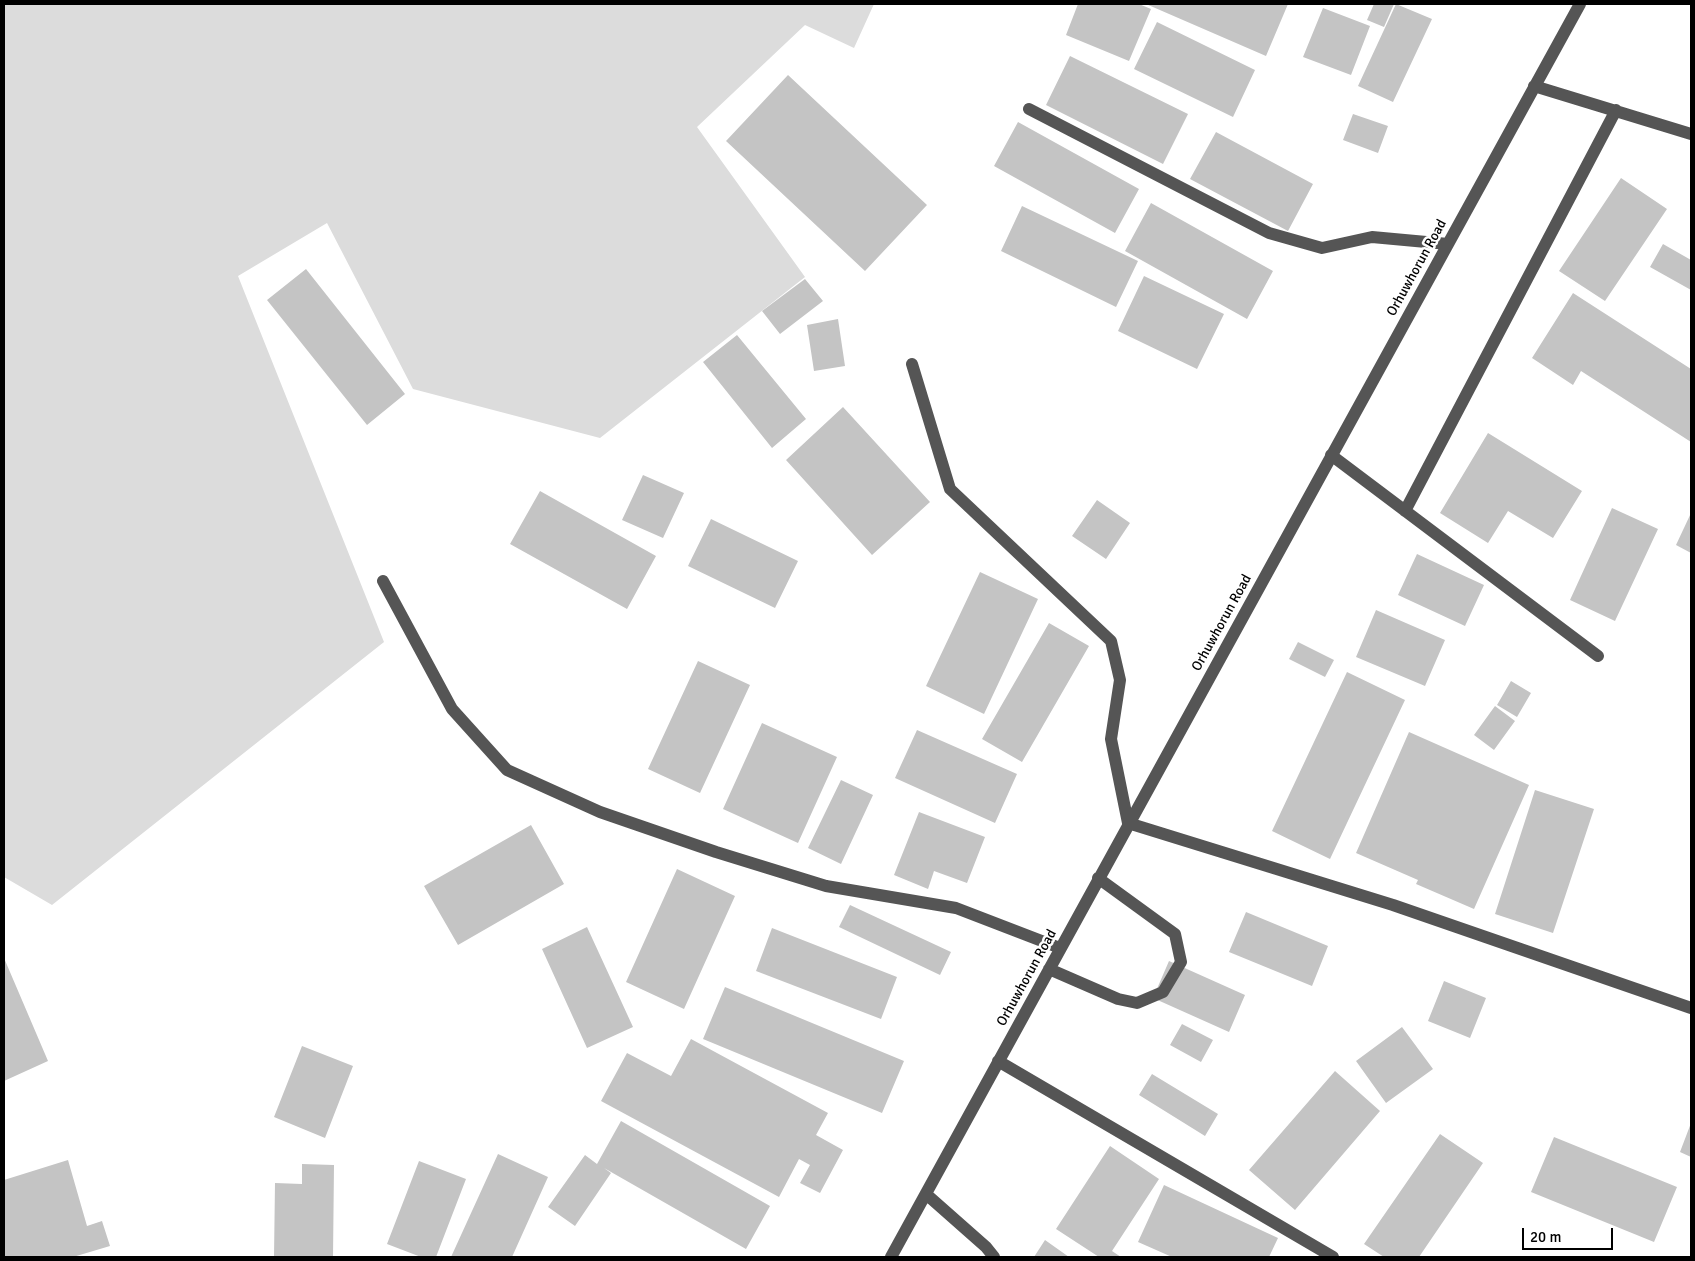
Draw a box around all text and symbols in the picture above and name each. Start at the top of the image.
street label: Orhuwhorun Road [1383,217,1451,319]
street label: Orhuwhorun Road [1188,572,1256,674]
street label: Orhuwhorun Road [993,927,1061,1029]
scale bar [1525,1218,1616,1250]
text: 20 m [1530,1228,1561,1246]

